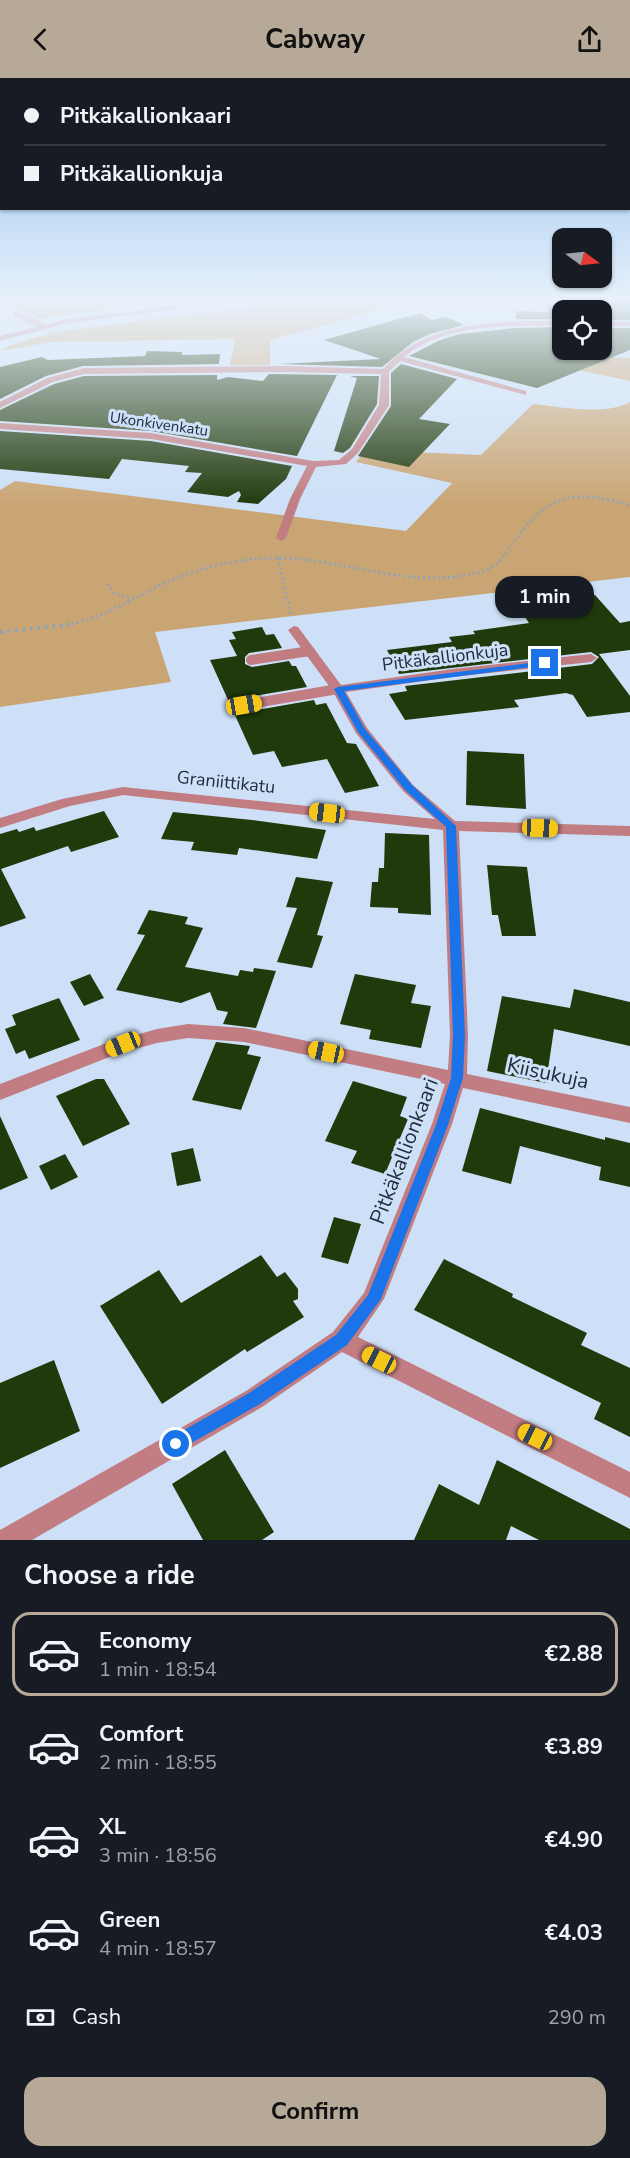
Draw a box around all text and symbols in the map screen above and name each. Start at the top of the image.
text: Cabway [265,21,365,58]
icon: back [24,23,57,56]
icon: share [573,23,606,56]
text: Pitkäkallionkaari [60,101,231,131]
text: Pitkäkallionkuja [60,159,223,189]
north arrow [552,228,612,288]
map controls [552,228,612,360]
button: locate [552,300,612,360]
street label: Ukonkivenkatu [108,407,210,441]
callout: 1 min [496,576,594,618]
text: 1 min [519,583,570,610]
street label: Pitkäkallionkuja [381,637,509,677]
route end [531,649,558,676]
car [225,693,263,717]
street label: Graniittikatu [176,765,276,799]
car [308,802,346,824]
car [522,818,558,838]
car [103,1029,143,1059]
car [307,1039,345,1065]
street label: Kiisukuja [504,1051,592,1095]
street label: Pitkäkallionkaari [363,1074,445,1228]
car [359,1344,399,1376]
car [515,1421,555,1453]
route start [162,1430,189,1457]
text: Choose a ride [24,1557,195,1594]
text: Economy [99,1626,191,1656]
icon: car [27,1627,81,1681]
text: €2.88 [545,1639,603,1669]
text: 1 min · 18:54 [99,1656,217,1683]
text: Comfort [99,1719,183,1749]
icon: car [27,1720,81,1774]
text: €3.89 [545,1732,603,1762]
text: 2 min · 18:55 [99,1749,217,1776]
text: XL [99,1812,126,1842]
icon: car [27,1813,81,1867]
text: €4.90 [545,1825,603,1855]
text: 3 min · 18:56 [99,1842,217,1869]
text: Green [99,1905,160,1935]
icon: car [27,1906,81,1960]
text: €4.03 [545,1918,603,1948]
text: 4 min · 18:57 [99,1935,217,1962]
icon: cash [24,2001,57,2034]
text: Cash [72,2002,121,2032]
text: 290 m [548,2004,606,2031]
button: Confirm [24,2077,606,2146]

